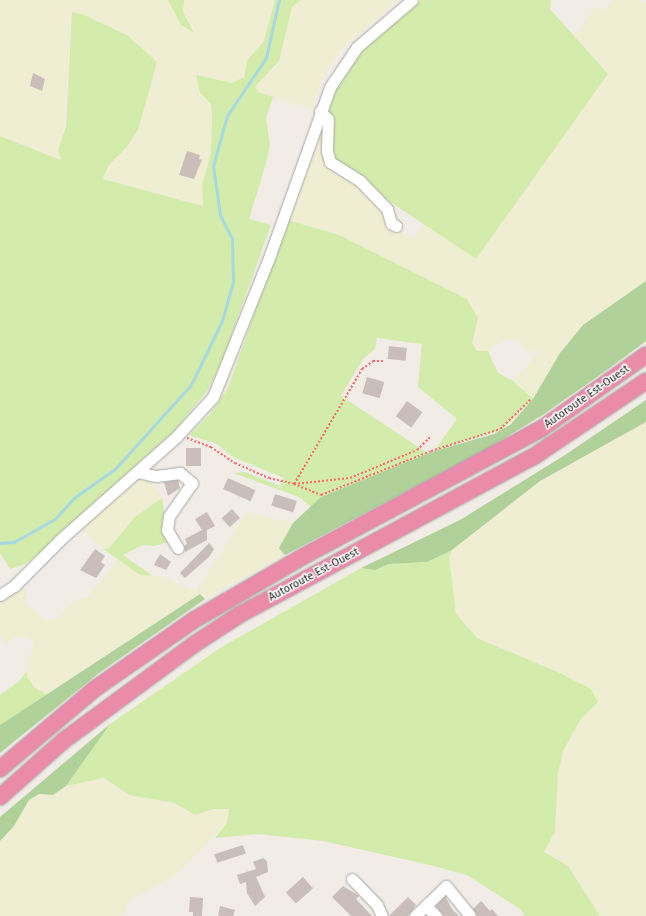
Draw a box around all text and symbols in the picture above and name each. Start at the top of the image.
street label: Autoroute Est-Ouest [542,363,632,431]
street label: Autoroute Est-Ouest [267,546,361,604]

